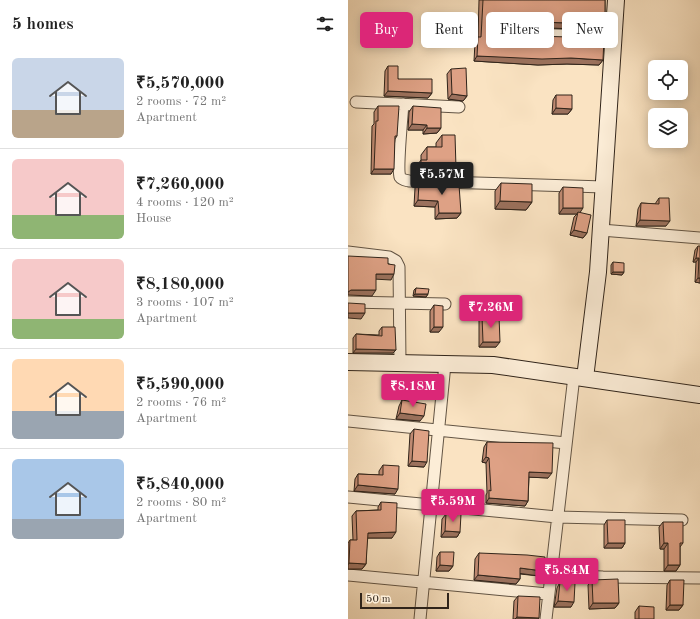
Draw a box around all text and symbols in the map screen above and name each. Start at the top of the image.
chip: Buy [360,12,413,48]
chip: Rent [421,12,478,48]
chip: Filters [486,12,554,48]
chip: New [562,12,618,48]
icon: filters [314,13,336,35]
text: 5 homes [12,16,74,33]
map controls [648,60,688,148]
button: locate [648,60,688,100]
icon: home [44,74,92,122]
text: ₹5,570,000 [136,75,224,92]
text: 2 rooms · 72 m² [136,95,226,108]
button: layers [648,108,688,148]
text: Apartment [136,111,197,124]
pin: ₹5.57M [409,162,475,196]
text: ₹5.57M [419,168,465,181]
icon: home [44,175,92,223]
text: ₹7,260,000 [136,176,224,193]
text: 4 rooms · 120 m² [136,196,234,209]
text: House [136,212,171,225]
icon: home [44,275,92,323]
text: ₹8,180,000 [136,276,224,293]
pin: ₹7.26M [458,295,524,329]
text: 3 rooms · 107 m² [136,296,234,309]
text: ₹7.26M [468,301,514,314]
text: Apartment [136,312,197,325]
pin: ₹8.18M [380,374,446,408]
icon: home [44,375,92,423]
text: ₹5,590,000 [136,376,224,393]
text: ₹8.18M [390,380,436,393]
text: 2 rooms · 76 m² [136,396,226,409]
text: Apartment [136,412,197,425]
icon: home [44,475,92,523]
text: ₹5,840,000 [136,476,224,493]
pin: ₹5.59M [420,489,486,523]
text: ₹5.59M [430,495,476,508]
text: 2 rooms · 80 m² [136,496,226,509]
text: Apartment [136,512,197,525]
pin: ₹5.84M [534,558,600,592]
text: ₹5.84M [544,564,590,577]
scale bar [360,591,449,610]
text: 50 m [366,594,391,605]

